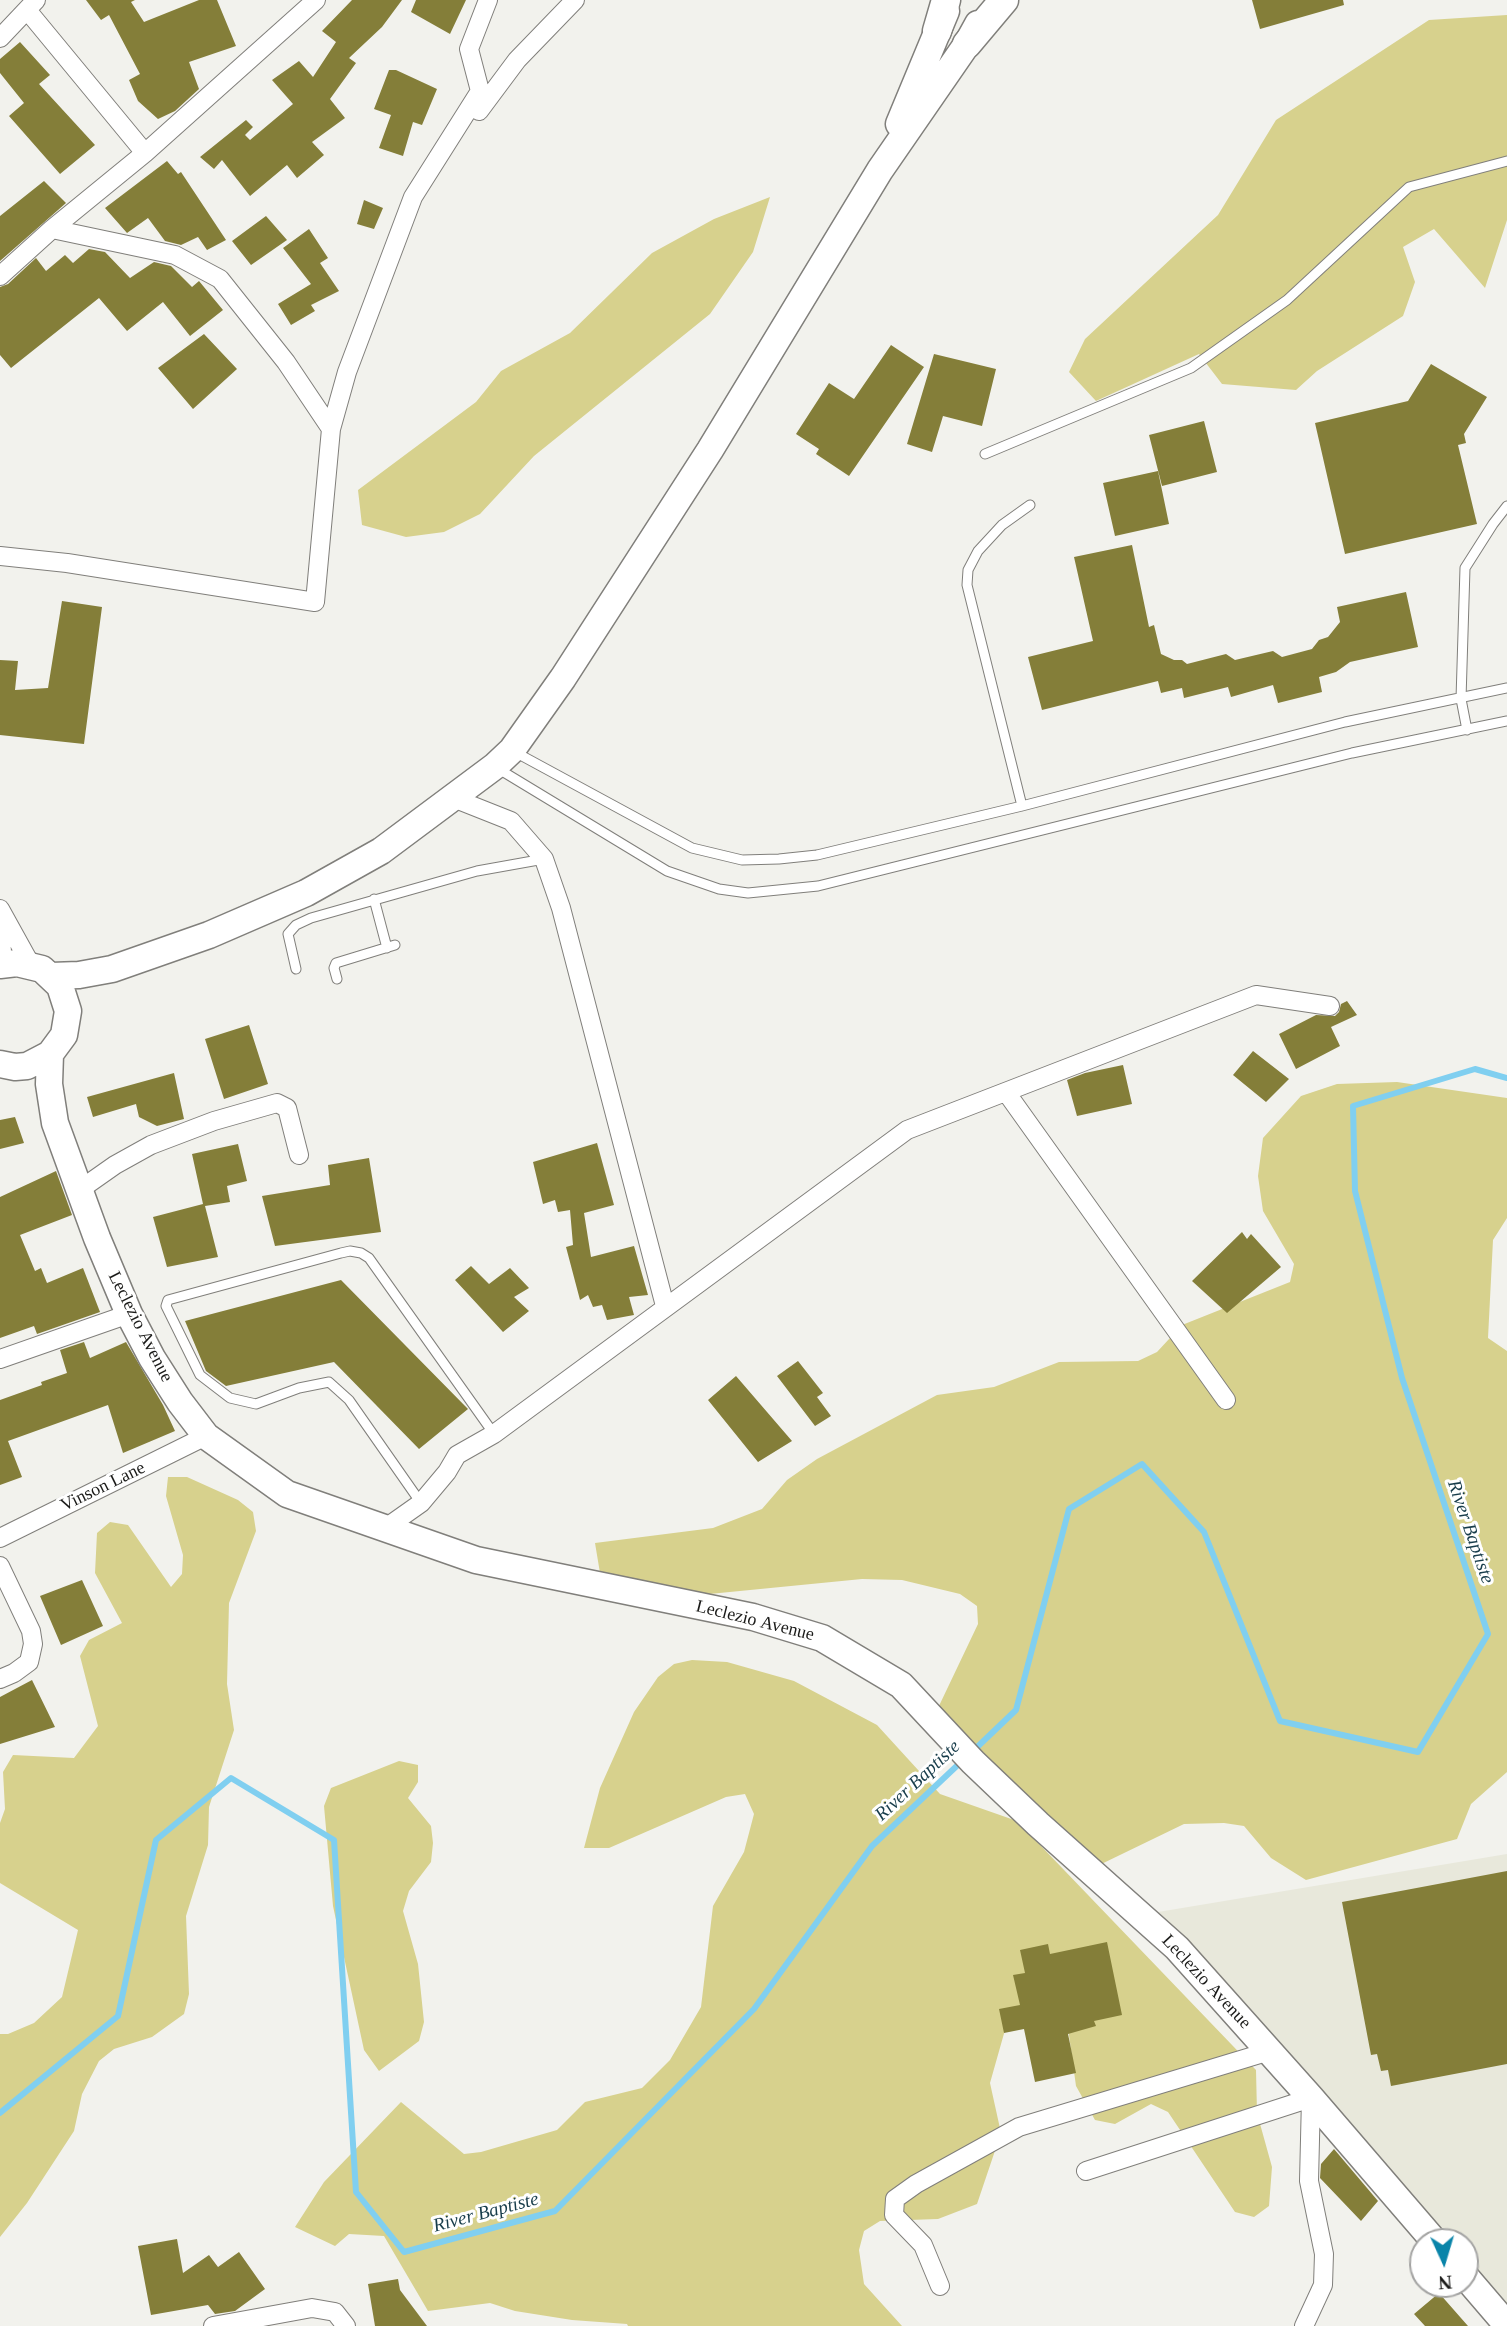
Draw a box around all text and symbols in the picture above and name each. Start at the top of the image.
street label: Leclezio Avenue [103,1268,177,1386]
street label: Vinson Lane [57,1457,149,1517]
water label: River Baptiste [1442,1477,1498,1587]
street label: Leclezio Avenue [694,1596,816,1646]
water label: River Baptiste [871,1736,965,1826]
street label: Leclezio Avenue [1157,1930,1255,2034]
water label: River Baptiste [431,2188,541,2238]
north arrow [1409,2228,1479,2298]
text: N [1438,2271,1453,2293]

